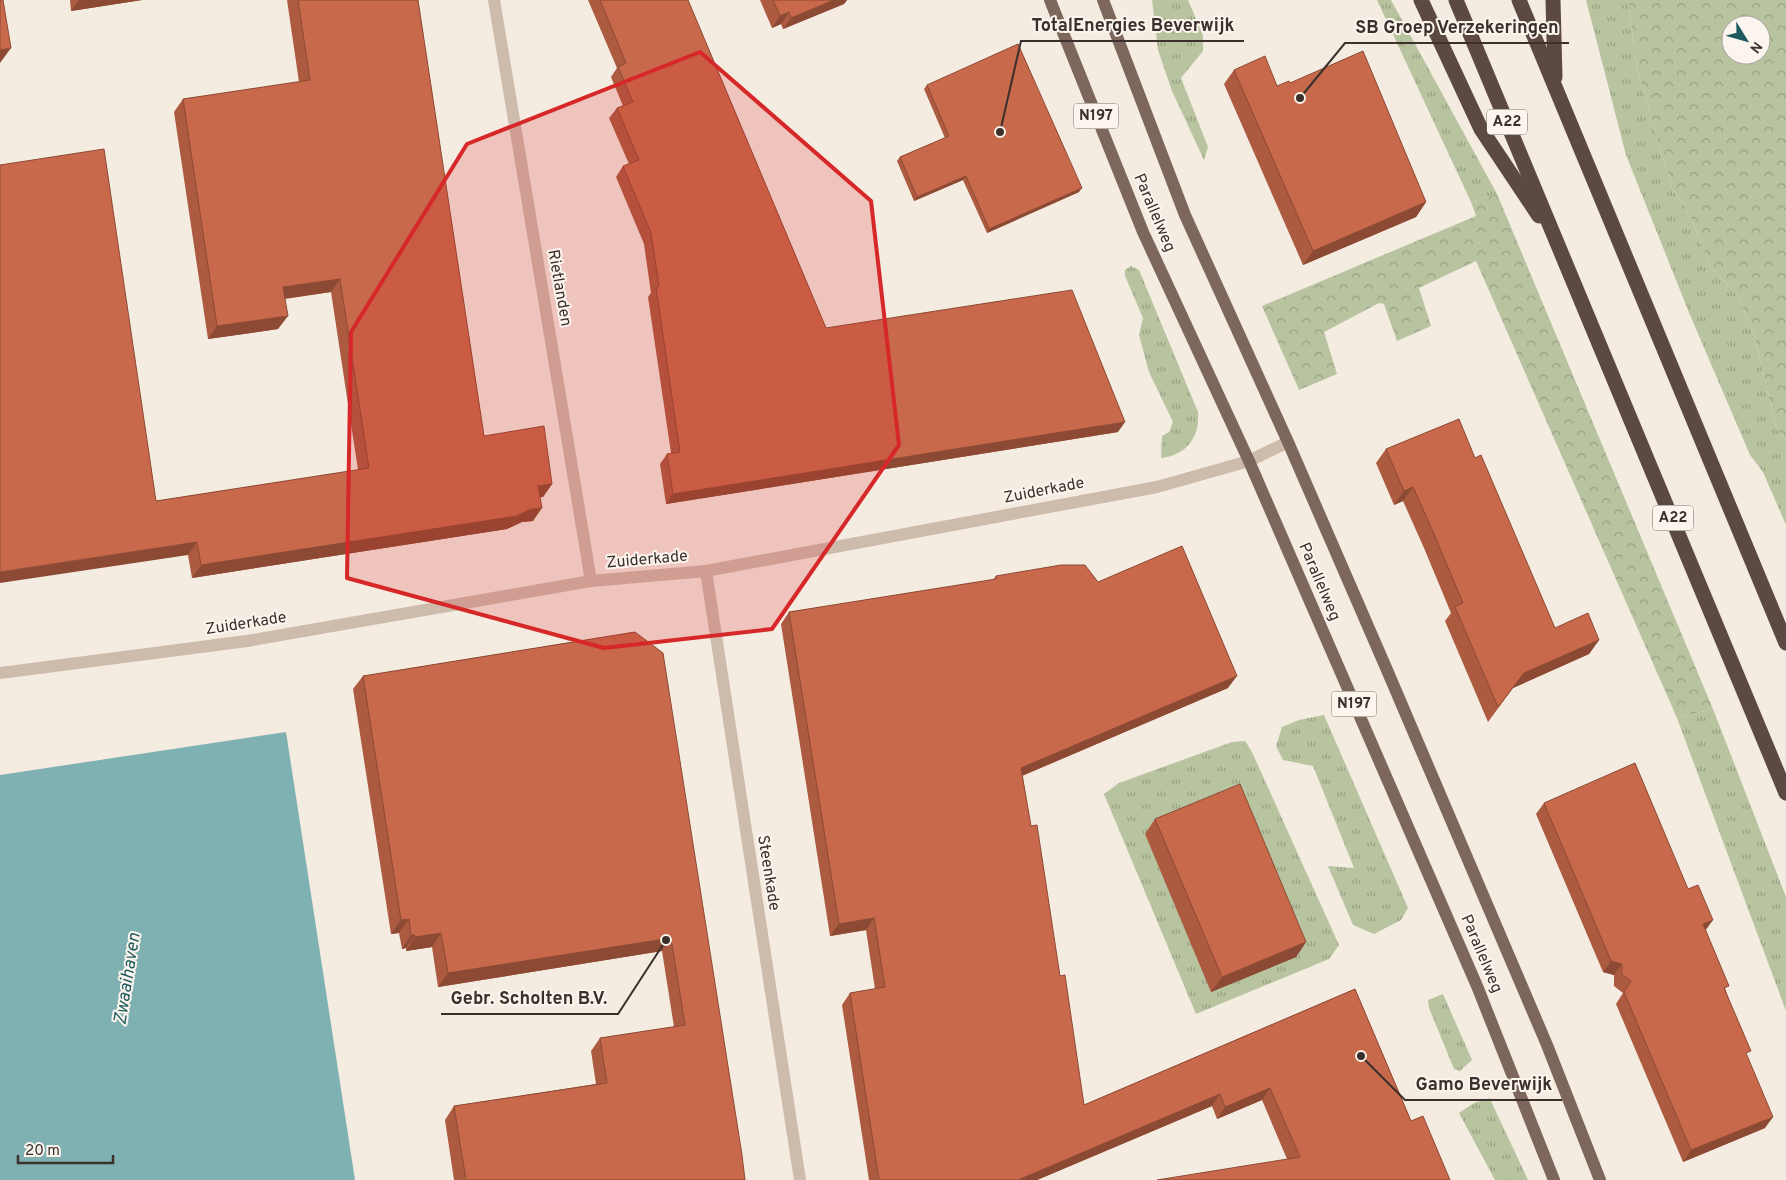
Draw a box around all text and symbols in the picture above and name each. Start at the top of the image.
callout: TotalEnergies Beverwijk [1021,8,1244,41]
callout: SB Groep Verzekeringen [1345,10,1569,43]
text: TotalEnergies Beverwijk [1031,15,1235,38]
north arrow [1721,15,1771,65]
text: SB Groep Verzekeringen [1355,17,1559,40]
text: N [1745,38,1765,56]
road number: N197 [1074,104,1118,128]
road number: A22 [1487,110,1527,134]
street label: Parallelweg [1129,171,1179,255]
street label: Rietlanden [542,248,576,328]
street label: Zuiderkade [1002,473,1086,509]
road number: A22 [1653,506,1693,530]
street label: Parallelweg [1294,540,1344,624]
street label: Zuiderkade [605,546,689,574]
street label: Zuiderkade [204,608,288,640]
road number: N197 [1332,692,1376,716]
street label: Steenkade [752,834,784,912]
street label: Parallelweg [1456,912,1506,996]
water label: Zwaaihaven [109,931,147,1027]
callout: Gebr. Scholten B.V. [441,981,618,1014]
text: Gebr. Scholten B.V. [451,988,607,1011]
callout: Gamo Beverwijk [1405,1067,1562,1100]
text: Gamo Beverwijk [1416,1074,1552,1097]
scale bar [18,1132,112,1164]
text: 20 m [25,1142,60,1161]

